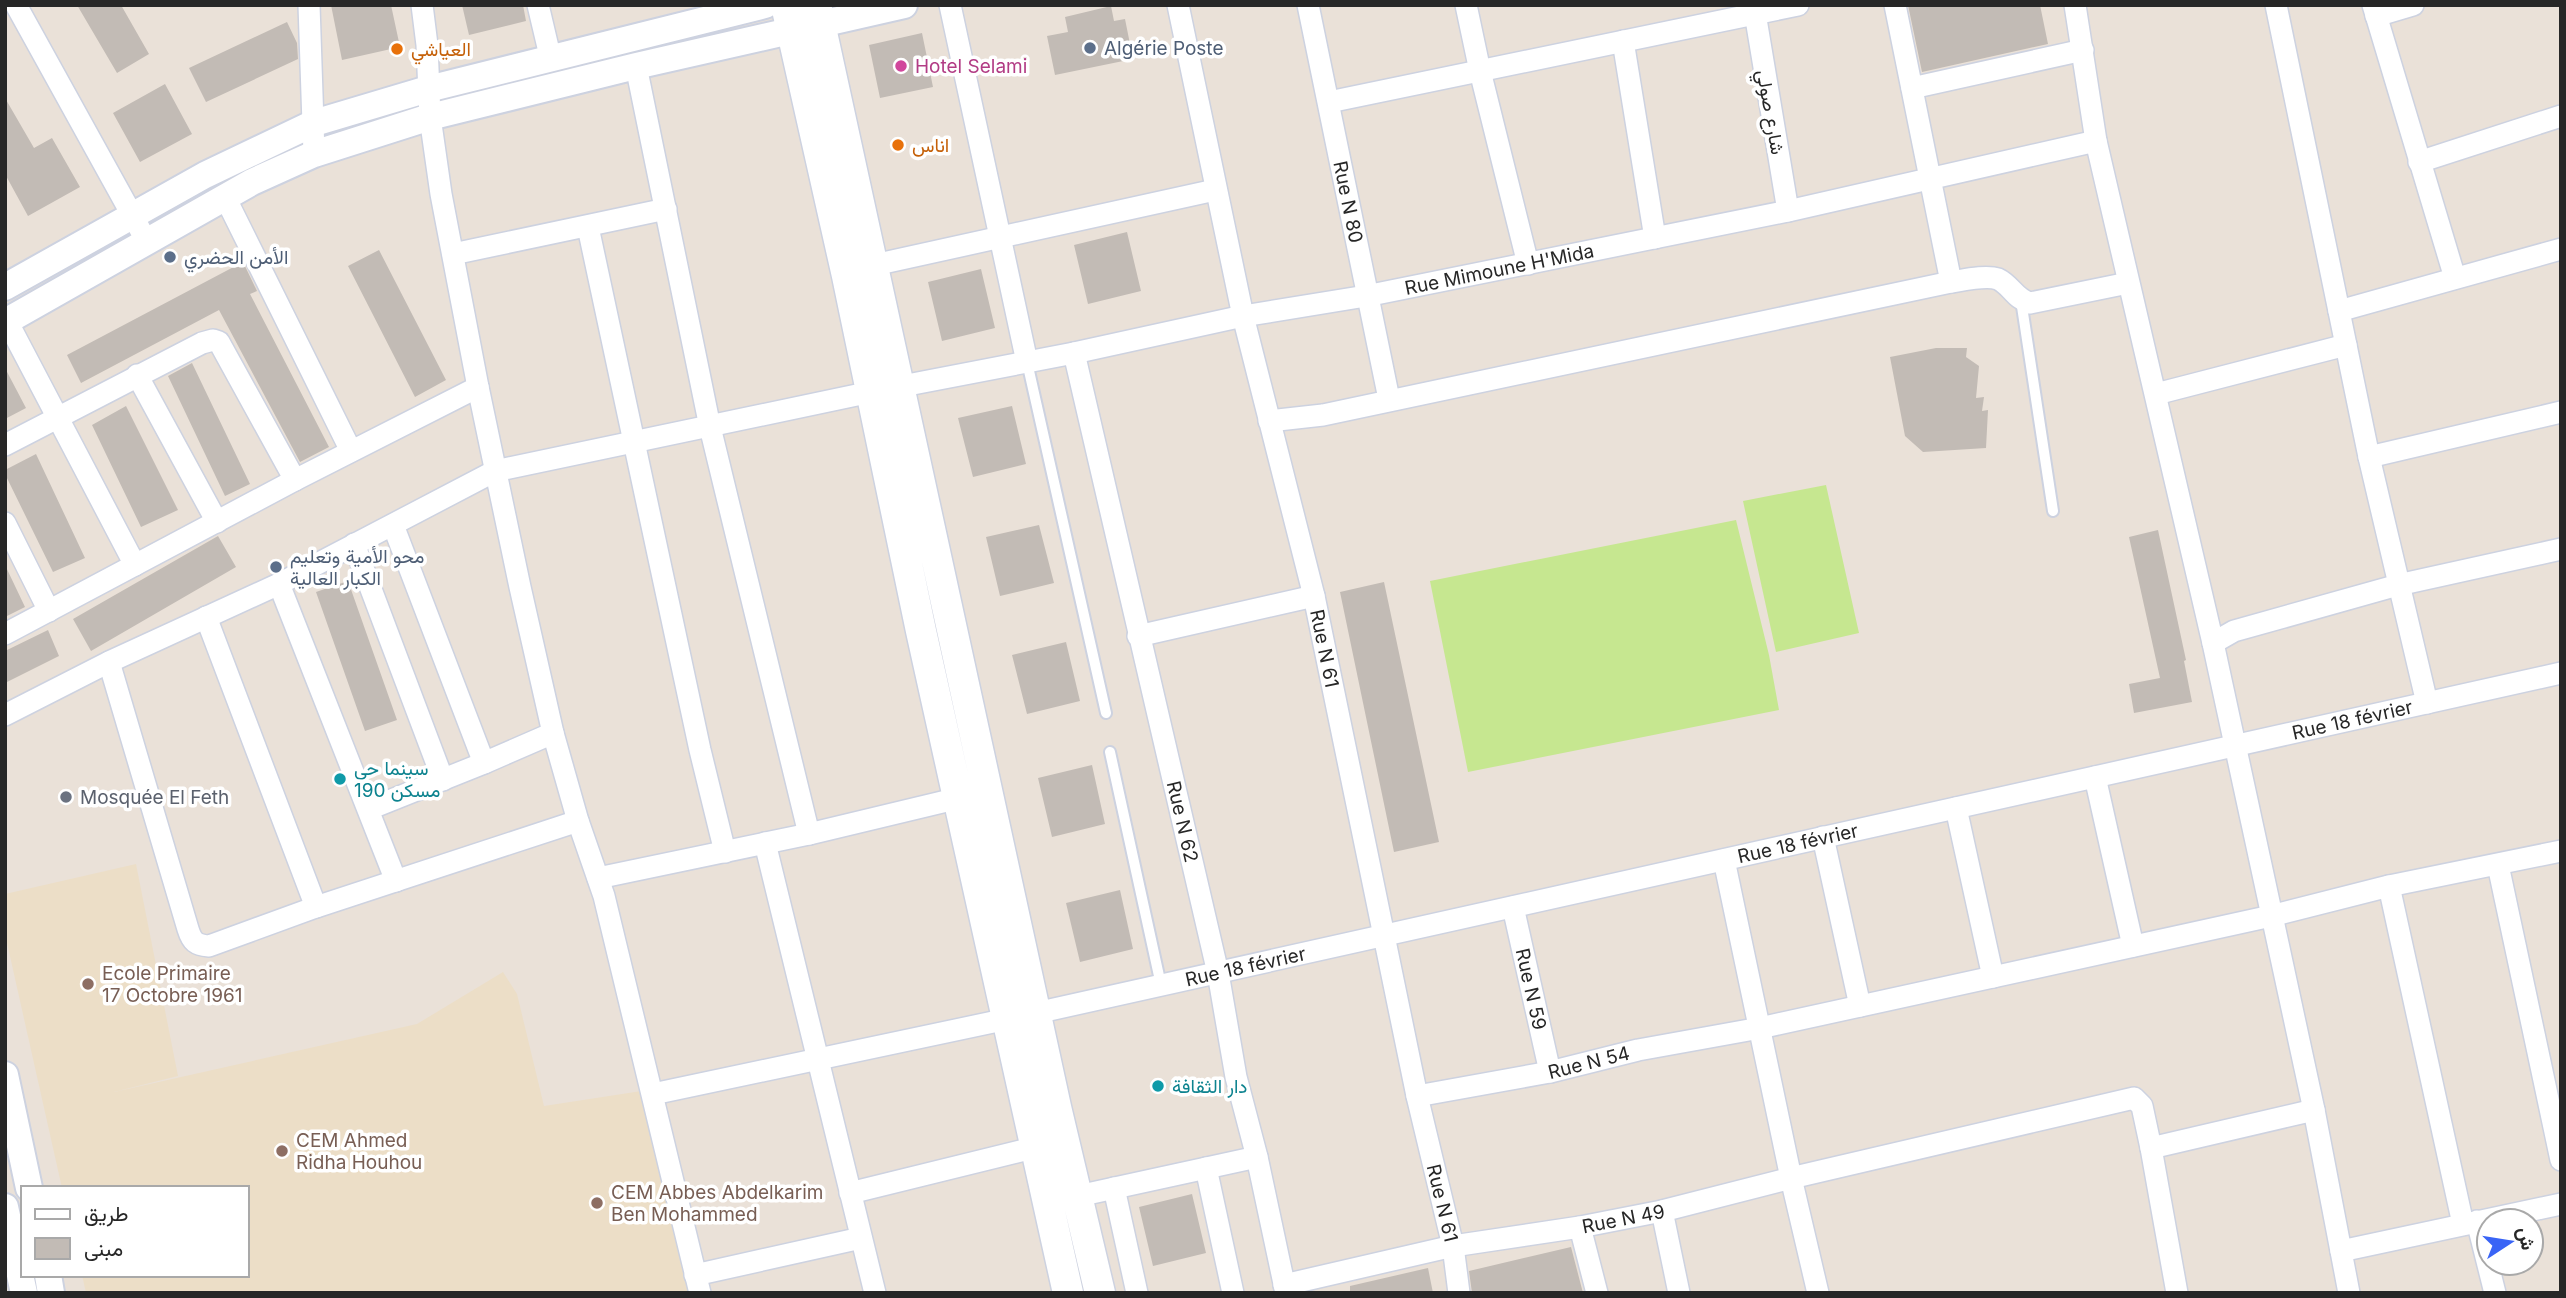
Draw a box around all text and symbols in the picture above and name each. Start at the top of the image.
place label: Algérie Poste [1104,37,1223,60]
place label: العياشي [411,38,471,65]
marker: Algérie Poste [1082,40,1098,56]
marker: العياشي [389,41,405,57]
place label: Hotel Selami [915,55,1027,78]
marker: Hotel Selami [893,58,909,74]
street label: شارع صولي [1748,68,1789,157]
place label: اناس [912,134,949,157]
marker: اناس [890,137,906,153]
street label: Rue N 80 [1328,159,1368,245]
street label: Rue Mimoune H'Mida [1403,239,1596,300]
place label: الأمن الحضري [184,246,288,273]
marker: الأمن الحضري [162,249,178,265]
place label: محو الأمية وتعليم الكبار العالية [290,545,424,590]
marker: محو الأمية وتعليم الكبار العالية [268,559,284,575]
street label: Rue N 61 [1305,607,1344,689]
street label: Rue 18 février [2290,695,2415,745]
place label: سينما حي 190 مسكن [354,757,440,802]
marker: سينما حي 190 مسكن [332,771,348,787]
street label: Rue N 62 [1162,779,1203,865]
place label: Mosquée El Feth [80,786,229,809]
marker: Mosquée El Feth [58,789,74,805]
street label: Rue 18 février [1735,819,1860,868]
street label: Rue 18 février [1183,942,1308,991]
street label: Rue N 59 [1511,946,1551,1032]
place label: Ecole Primaire 17 Octobre 1961 [102,962,243,1007]
marker: Ecole Primaire 17 Octobre 1961 [80,976,96,992]
street label: Rue N 54 [1546,1042,1632,1084]
place label: دار الثقافة [1172,1075,1247,1098]
marker: دار الثقافة [1150,1078,1166,1094]
place label: CEM Ahmed Ridha Houhou [296,1129,422,1174]
marker: CEM Ahmed Ridha Houhou [274,1143,290,1159]
street label: Rue N 61 [1422,1162,1463,1244]
place label: CEM Abbes Abdelkarim Ben Mohammed [611,1181,823,1226]
legend [21,1186,248,1277]
marker: CEM Abbes Abdelkarim Ben Mohammed [589,1195,605,1211]
street label: Rue N 49 [1580,1200,1667,1238]
text: طريق [84,1201,129,1227]
north arrow [2475,1207,2545,1277]
text: ش [2513,1225,2540,1252]
text: مبنى [84,1236,123,1261]

